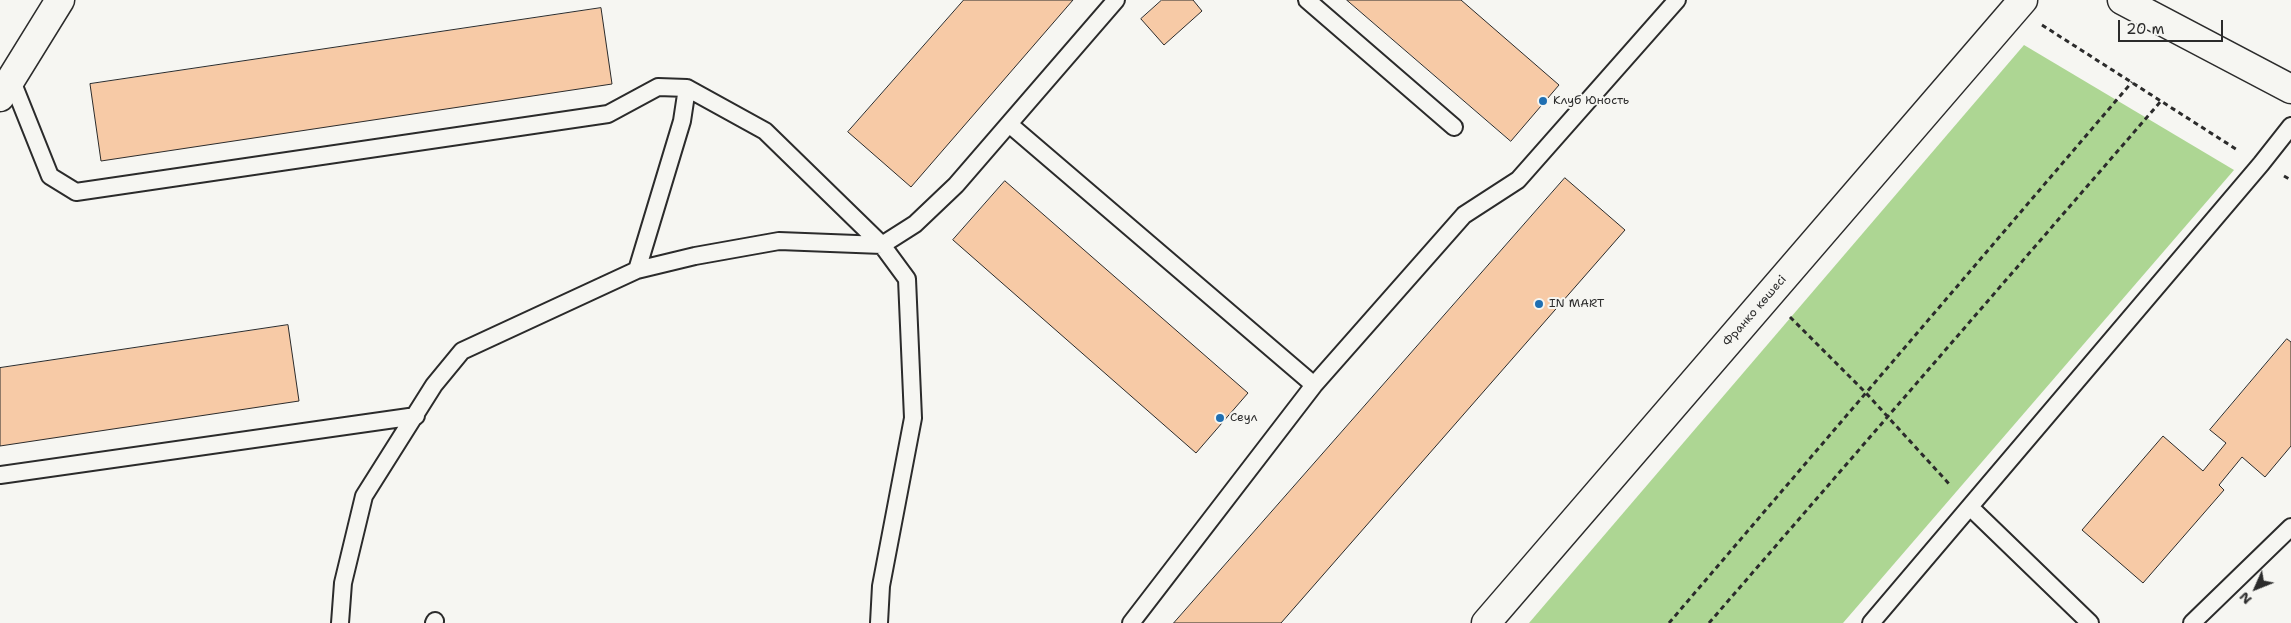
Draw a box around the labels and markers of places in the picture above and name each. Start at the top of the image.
place label: Клуб Юность [1553,94,1629,108]
marker: Клуб Юность [1537,95,1549,107]
place label: IN MART [1549,297,1604,311]
marker: IN MART [1533,298,1545,310]
place label: Сеул [1230,411,1257,425]
marker: Сеул [1214,412,1226,424]

